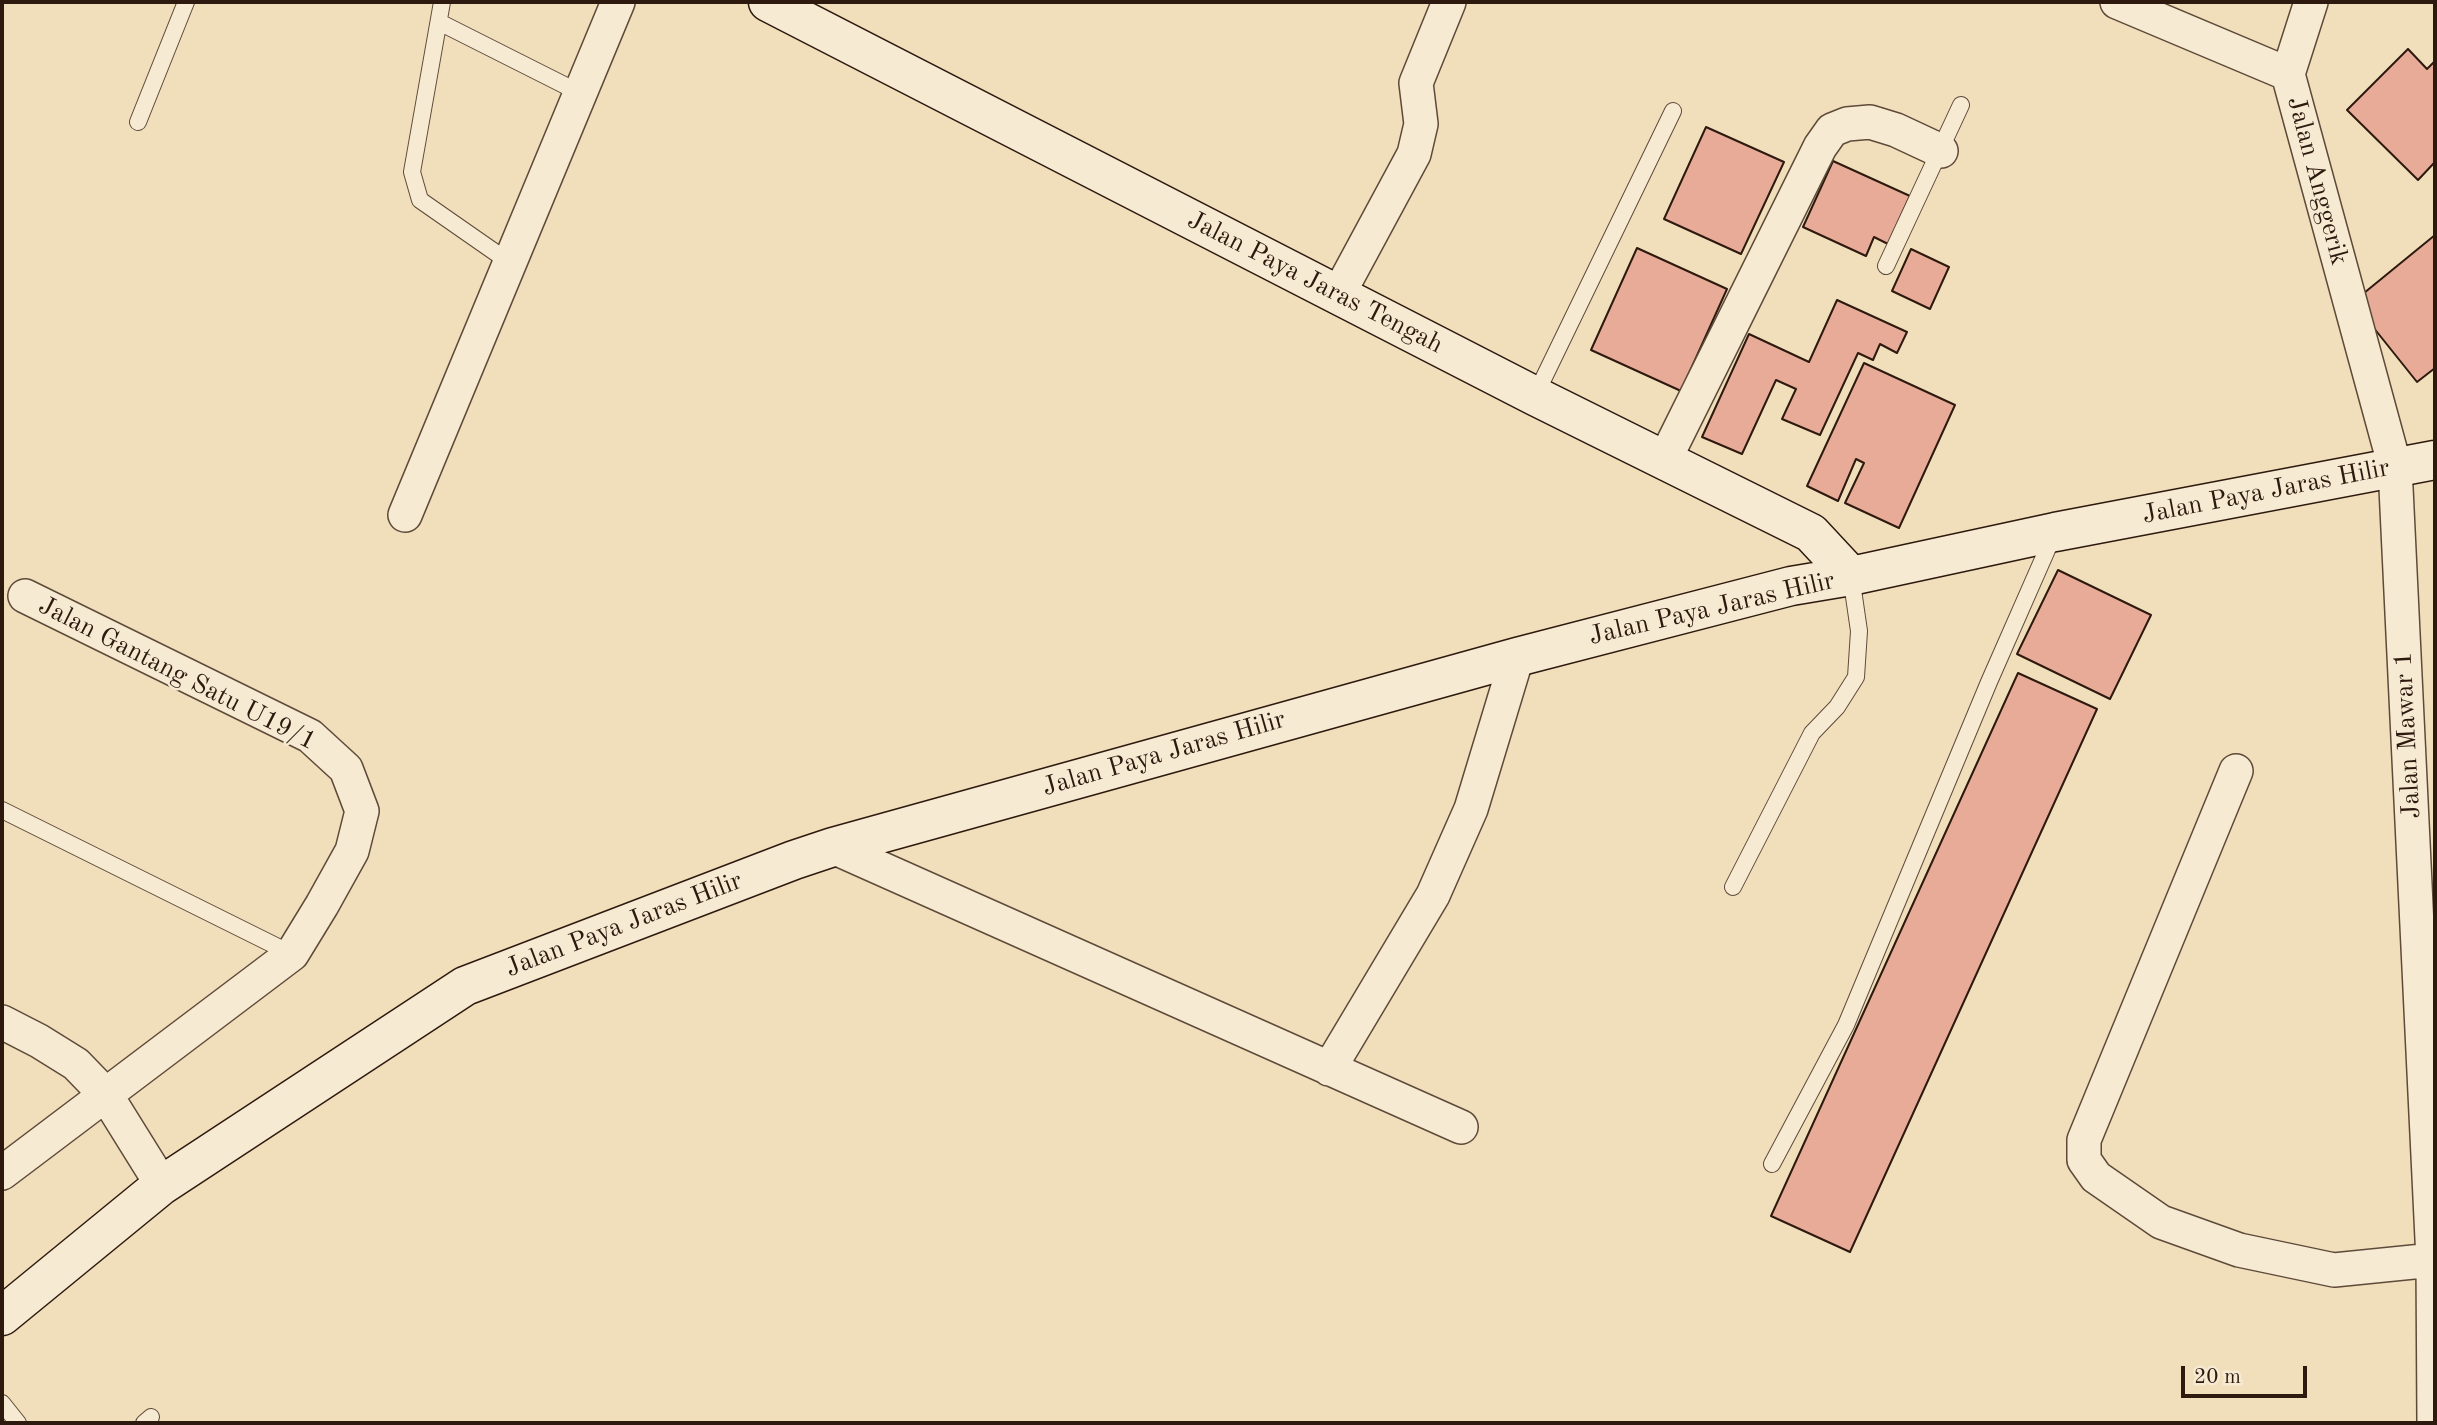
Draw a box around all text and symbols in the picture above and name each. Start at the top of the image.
street label: Jalan Anggerik [2280,93,2354,269]
street label: Jalan Paya Jaras Tengah [1182,205,1448,361]
street label: Jalan Paya Jaras Hilir [2140,453,2392,531]
street label: Jalan Paya Jaras Hilir [1586,566,1838,652]
street label: Jalan Gantang Satu U19/1 [33,590,321,758]
street label: Jalan Mawar 1 [2388,651,2428,819]
street label: Jalan Paya Jaras Hilir [1039,704,1289,804]
street label: Jalan Paya Jaras Hilir [501,865,747,985]
scale bar [2185,1352,2311,1396]
text: 20 m [2194,1367,2241,1388]

